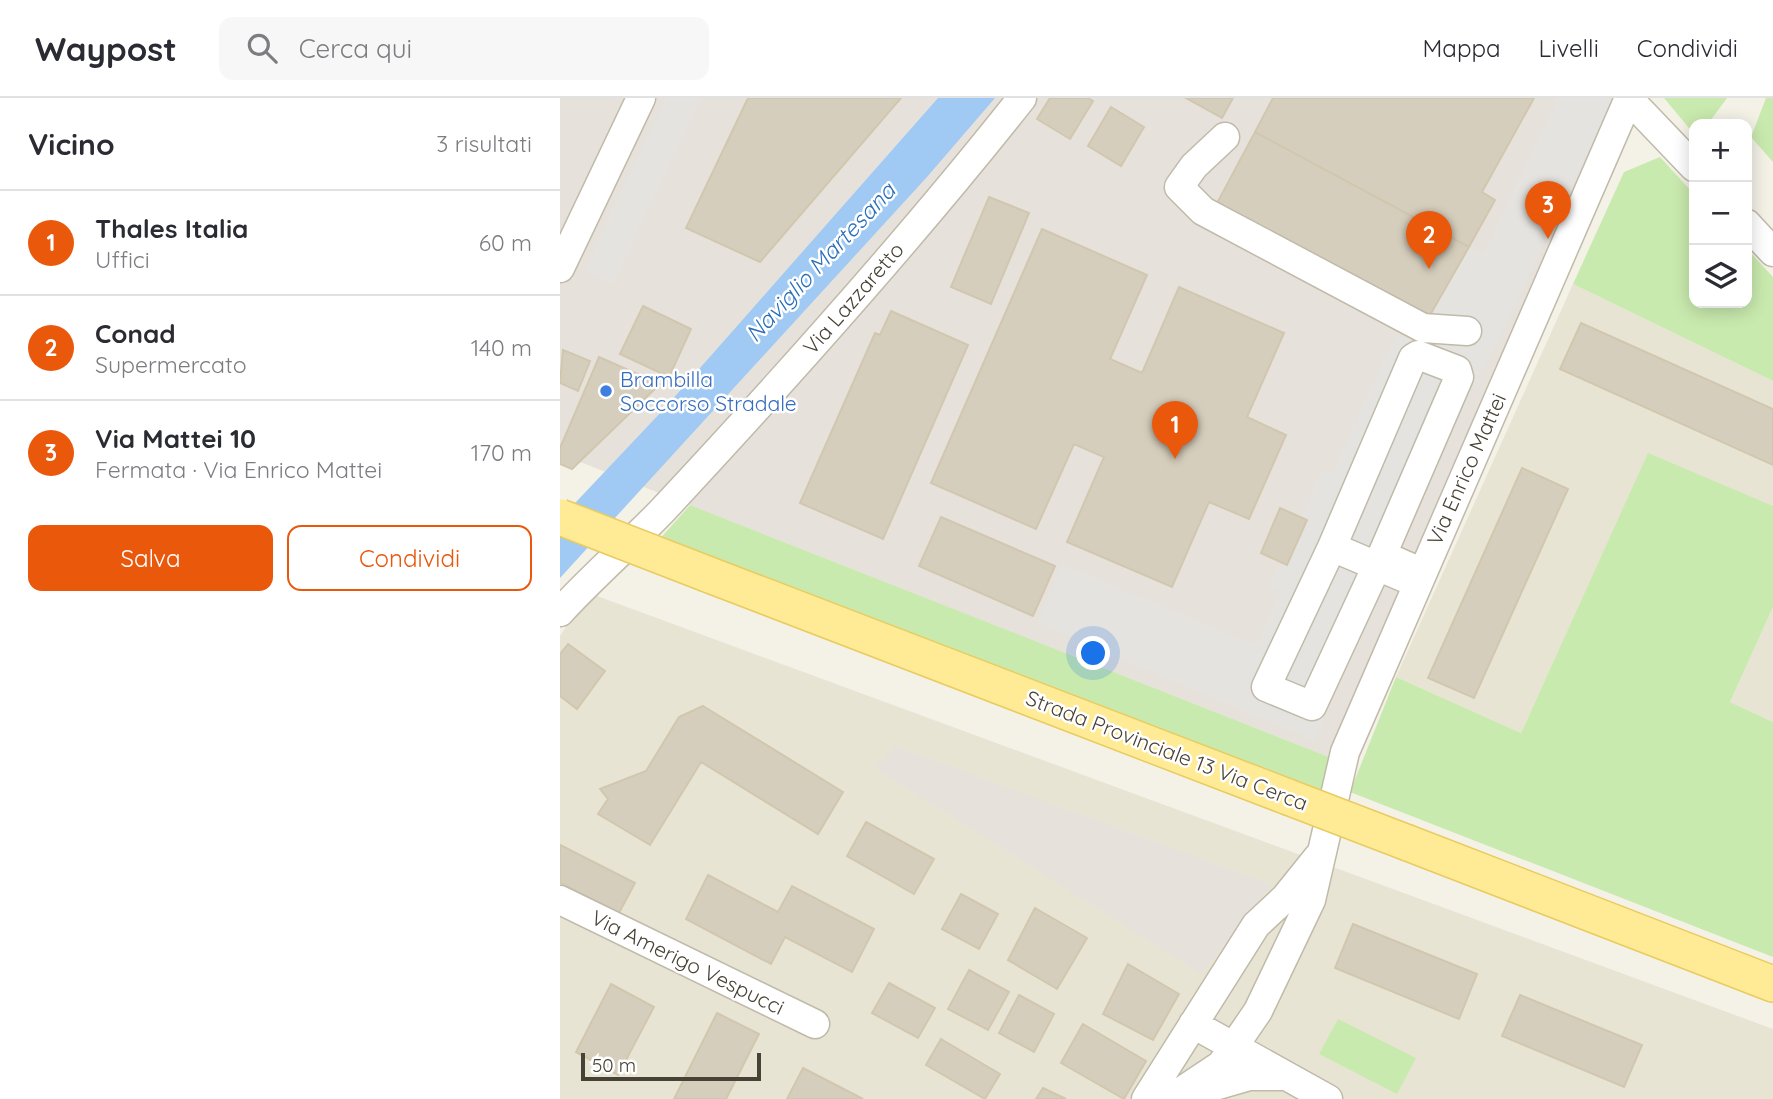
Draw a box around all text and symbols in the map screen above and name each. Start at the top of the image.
search box [219,17,709,80]
text: Waypost [35,28,177,69]
icon: search [243,29,281,67]
text: Cerca qui [299,32,412,65]
text: Mappa [1423,33,1501,63]
text: Livelli [1539,33,1599,63]
text: Condividi [1637,33,1738,63]
map controls [1689,119,1752,308]
button: + [1689,119,1752,182]
text: Vicino [28,125,115,163]
text: 3 risultati [436,129,532,158]
water label: Naviglio Martesana [739,176,902,348]
pin: 3 [1525,181,1571,239]
button: − [1689,182,1752,245]
pin: 2 [1406,211,1452,269]
text: Thales Italia [95,212,248,245]
text: 1 [47,228,55,257]
text: 60 m [479,228,532,257]
street label: Via Lazzaretto [797,237,909,359]
text: Uffici [95,245,150,274]
button: layers [1689,245,1752,308]
text: Conad [95,317,176,350]
text: 2 [44,333,58,362]
text: 140 m [471,333,532,362]
text: Supermercato [95,350,247,379]
place label: Brambilla Soccorso Stradale [620,366,797,416]
marker: Brambilla Soccorso Stradale [598,383,614,399]
street label: Via Enrico Mattei [1421,389,1511,549]
pin: 1 [1152,401,1198,459]
text: Via Mattei 10 [95,422,256,455]
text: 3 [45,438,57,467]
text: 170 m [471,438,532,467]
text: Fermata · Via Enrico Mattei [95,455,382,484]
button: Salva [28,525,273,591]
button: Condividi [287,525,532,591]
your location [1076,636,1110,670]
street label: Strada Provinciale 13 Via Cerca [1022,684,1312,816]
street label: Via Amerigo Vespucci [587,904,789,1020]
scale bar [581,1050,761,1082]
text: 50 m [592,1053,636,1077]

